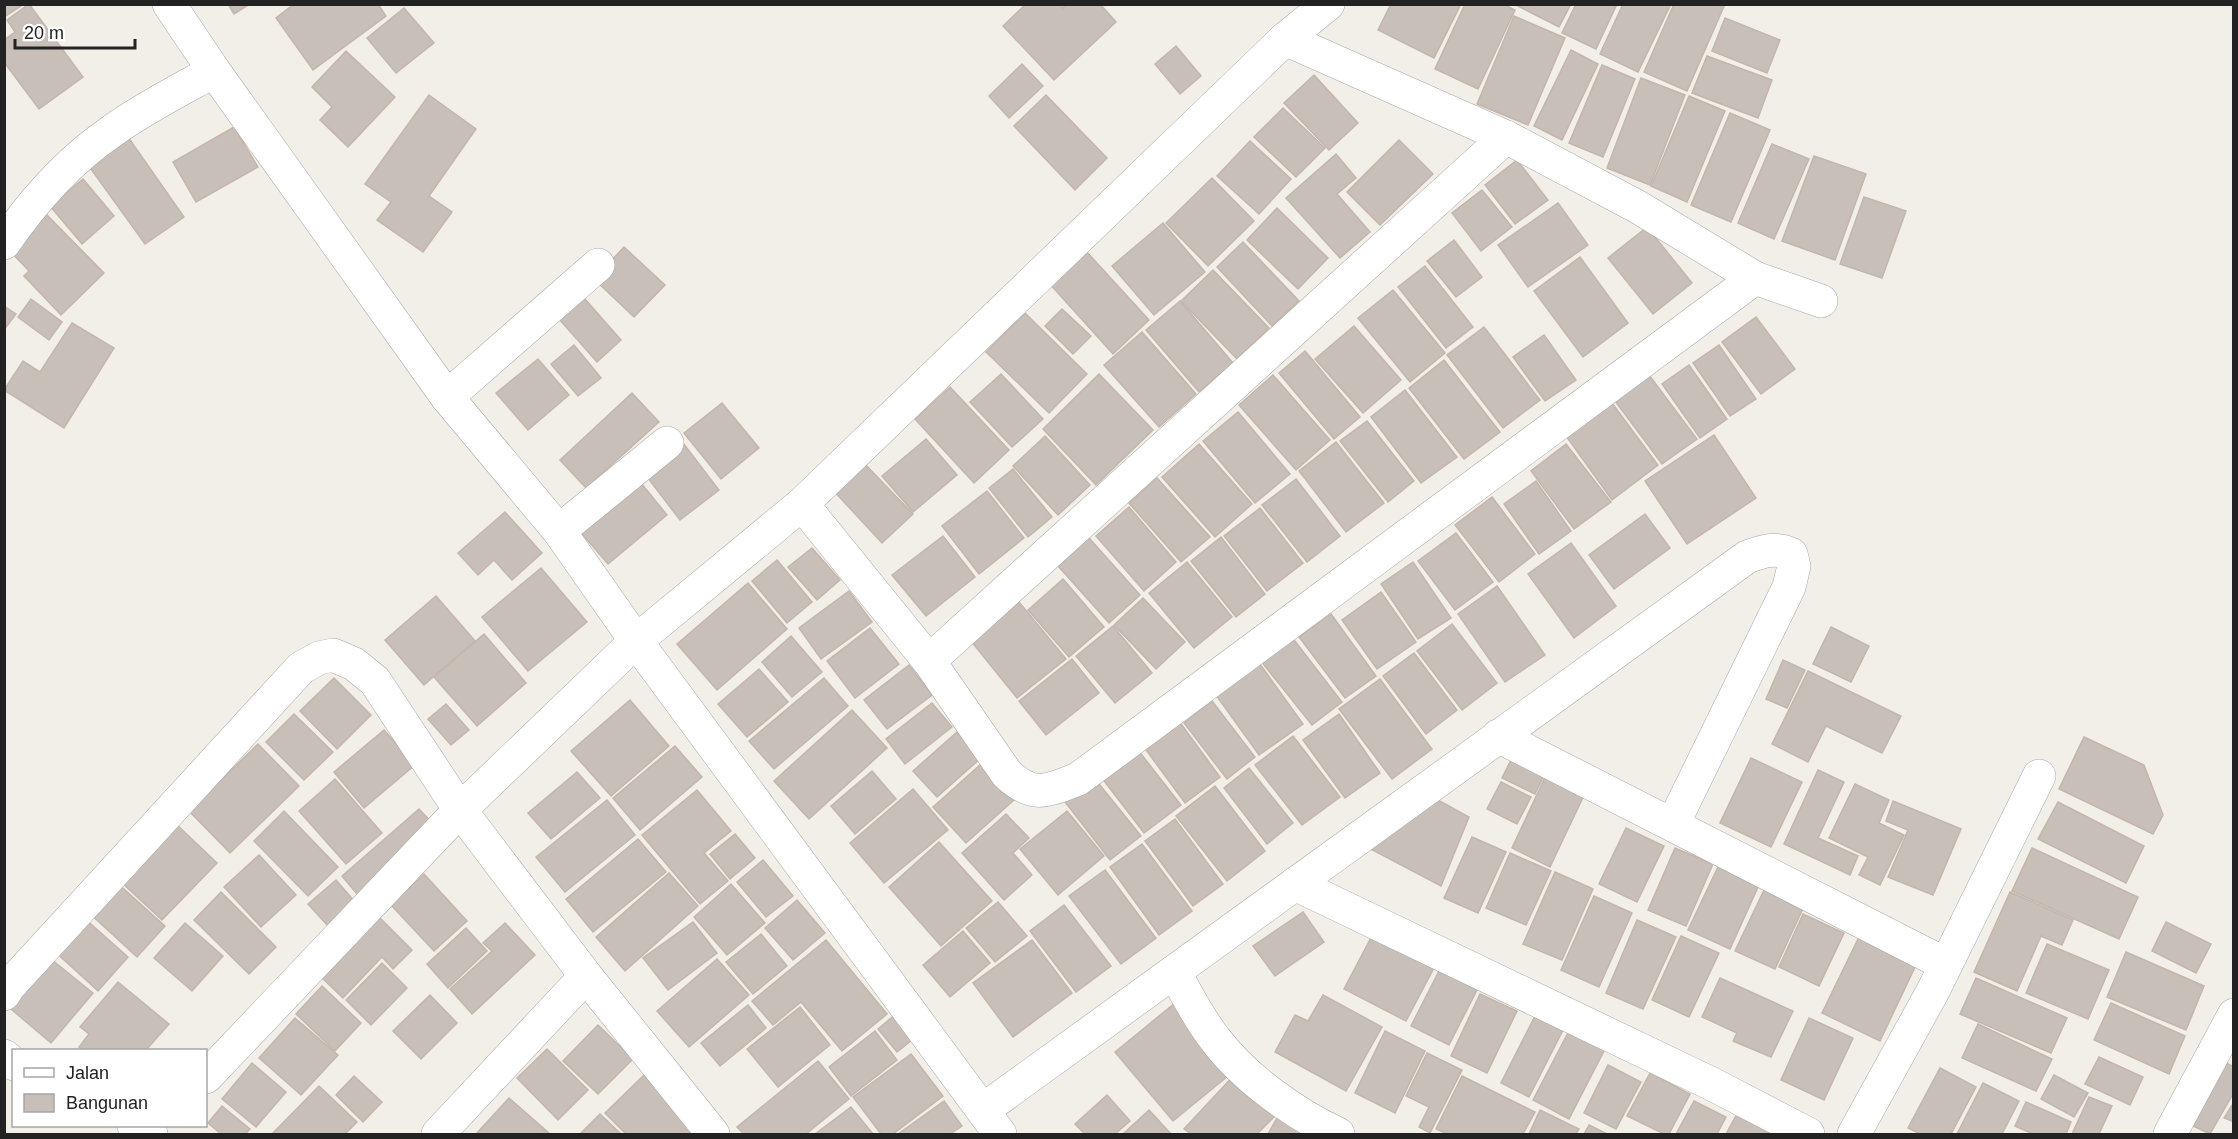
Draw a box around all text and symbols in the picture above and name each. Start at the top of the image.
scale bar [15,12,135,50]
text: 20 m [24,23,64,43]
legend [12,1049,207,1127]
text: Jalan [66,1063,109,1083]
text: Bangunan [66,1093,148,1113]

